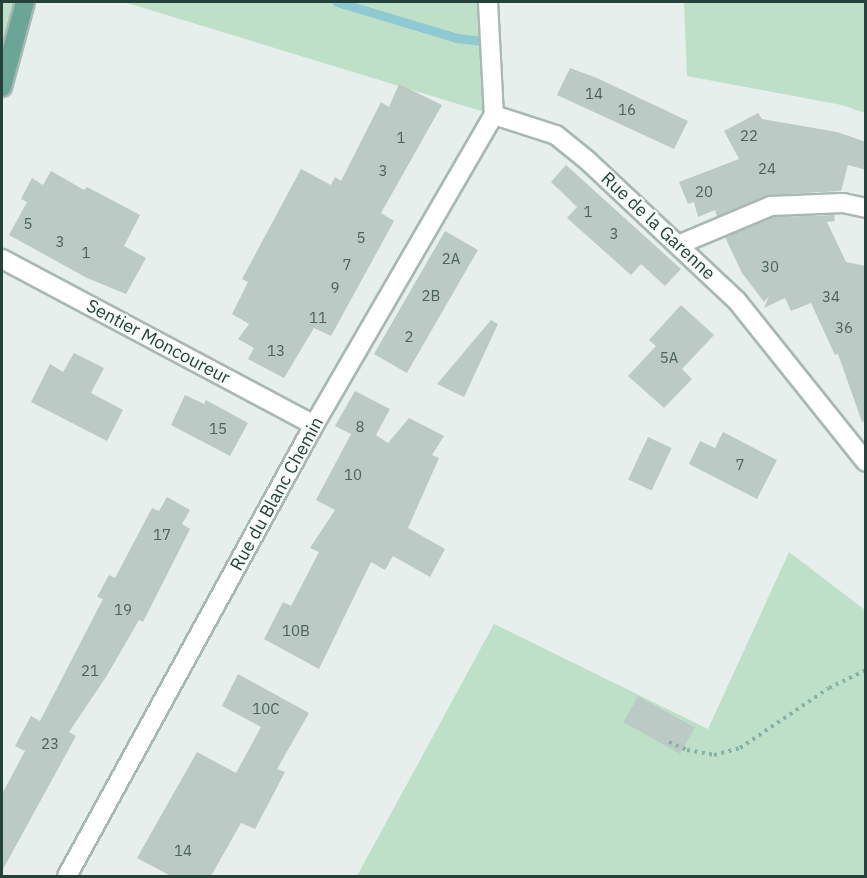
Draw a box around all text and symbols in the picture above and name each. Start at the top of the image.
house number: 14 [585,85,603,103]
house number: 16 [618,101,636,119]
house number: 22 [740,127,758,145]
house number: 1 [397,129,405,147]
house number: 24 [758,160,776,178]
house number: 3 [379,162,387,180]
street label: Rue de la Garenne [596,168,720,284]
house number: 20 [695,183,713,201]
house number: 1 [584,203,592,221]
house number: 5 [24,215,32,233]
house number: 3 [610,225,618,243]
house number: 5 [357,229,365,247]
house number: 3 [56,233,64,251]
house number: 1 [82,244,90,262]
house number: 2A [442,250,460,268]
house number: 7 [343,256,351,274]
house number: 30 [761,258,779,276]
house number: 9 [331,279,339,297]
house number: 2B [422,287,440,305]
house number: 34 [822,288,840,306]
street label: Sentier Moncoureur [83,295,233,389]
house number: 11 [309,309,327,327]
house number: 36 [835,319,853,337]
house number: 2 [405,328,413,346]
house number: 13 [267,342,285,360]
house number: 5A [660,349,678,367]
street label: Rue du Blanc Chemin [226,413,328,575]
house number: 8 [356,418,364,436]
house number: 15 [209,420,227,438]
house number: 7 [736,456,744,474]
house number: 10 [344,466,362,484]
house number: 17 [153,526,171,544]
house number: 19 [114,601,132,619]
house number: 10B [282,622,310,640]
house number: 21 [81,662,99,680]
house number: 10C [252,700,280,718]
house number: 23 [41,735,59,753]
house number: 14 [174,842,192,860]

